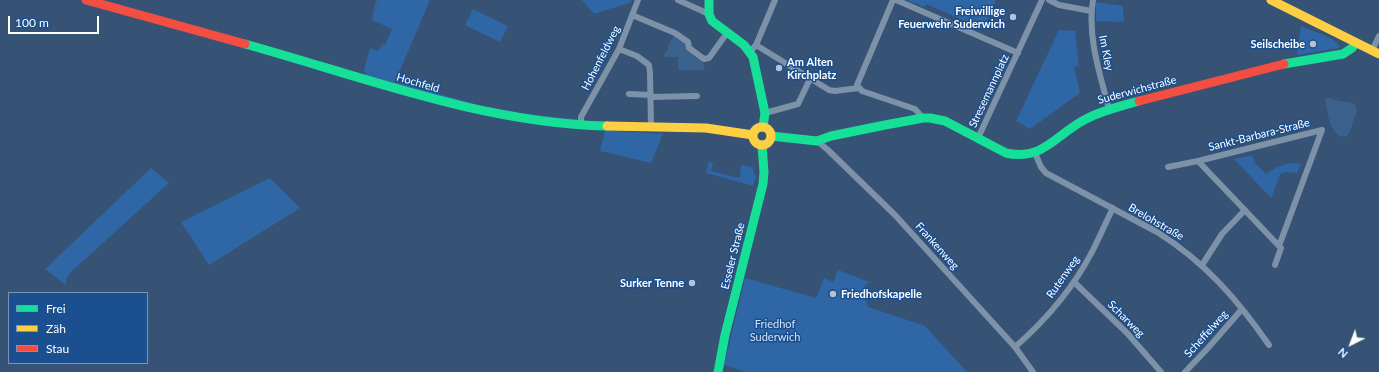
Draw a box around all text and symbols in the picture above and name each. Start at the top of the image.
place label: Freiwillige Feuerwehr Suderwich [898,4,1005,30]
scale bar [10,8,101,34]
marker: Freiwillige Feuerwehr Suderwich [1008,12,1018,22]
text: 100 m [15,15,49,30]
street label: Hohenfeldweg [579,23,623,93]
street label: Im Kley [1096,34,1116,72]
place label: Seilscheibe [1250,37,1305,51]
marker: Seilscheibe [1308,39,1318,49]
street label: Stresemannplatz [966,52,1012,130]
place label: Am Alten Kirchplatz [787,55,836,81]
marker: Am Alten Kirchplatz [774,63,784,73]
street label: Hochfeld [395,71,441,95]
street label: Suderwichstraße [1096,73,1178,107]
street label: Sankt-Barbara-Straße [1207,116,1311,154]
street label: Brelohstraße [1126,201,1186,243]
street label: Frankenweg [913,220,961,272]
street label: Esseler Straße [718,221,748,291]
street label: Rutenweg [1044,253,1082,301]
place label: Surker Tenne [620,276,684,290]
marker: Surker Tenne [687,278,697,288]
place label: Friedhofskapelle [841,287,922,301]
marker: Friedhofskapelle [828,289,838,299]
legend [8,292,148,364]
street label: Scharweg [1105,298,1147,340]
text: Frei [46,301,66,316]
street label: Scheffelweg [1181,308,1231,360]
park label: Friedhof Suderwich [750,317,800,343]
text: Zäh [46,321,66,336]
north arrow [1331,324,1371,364]
text: Stau [46,341,69,356]
text: N [1335,346,1350,361]

